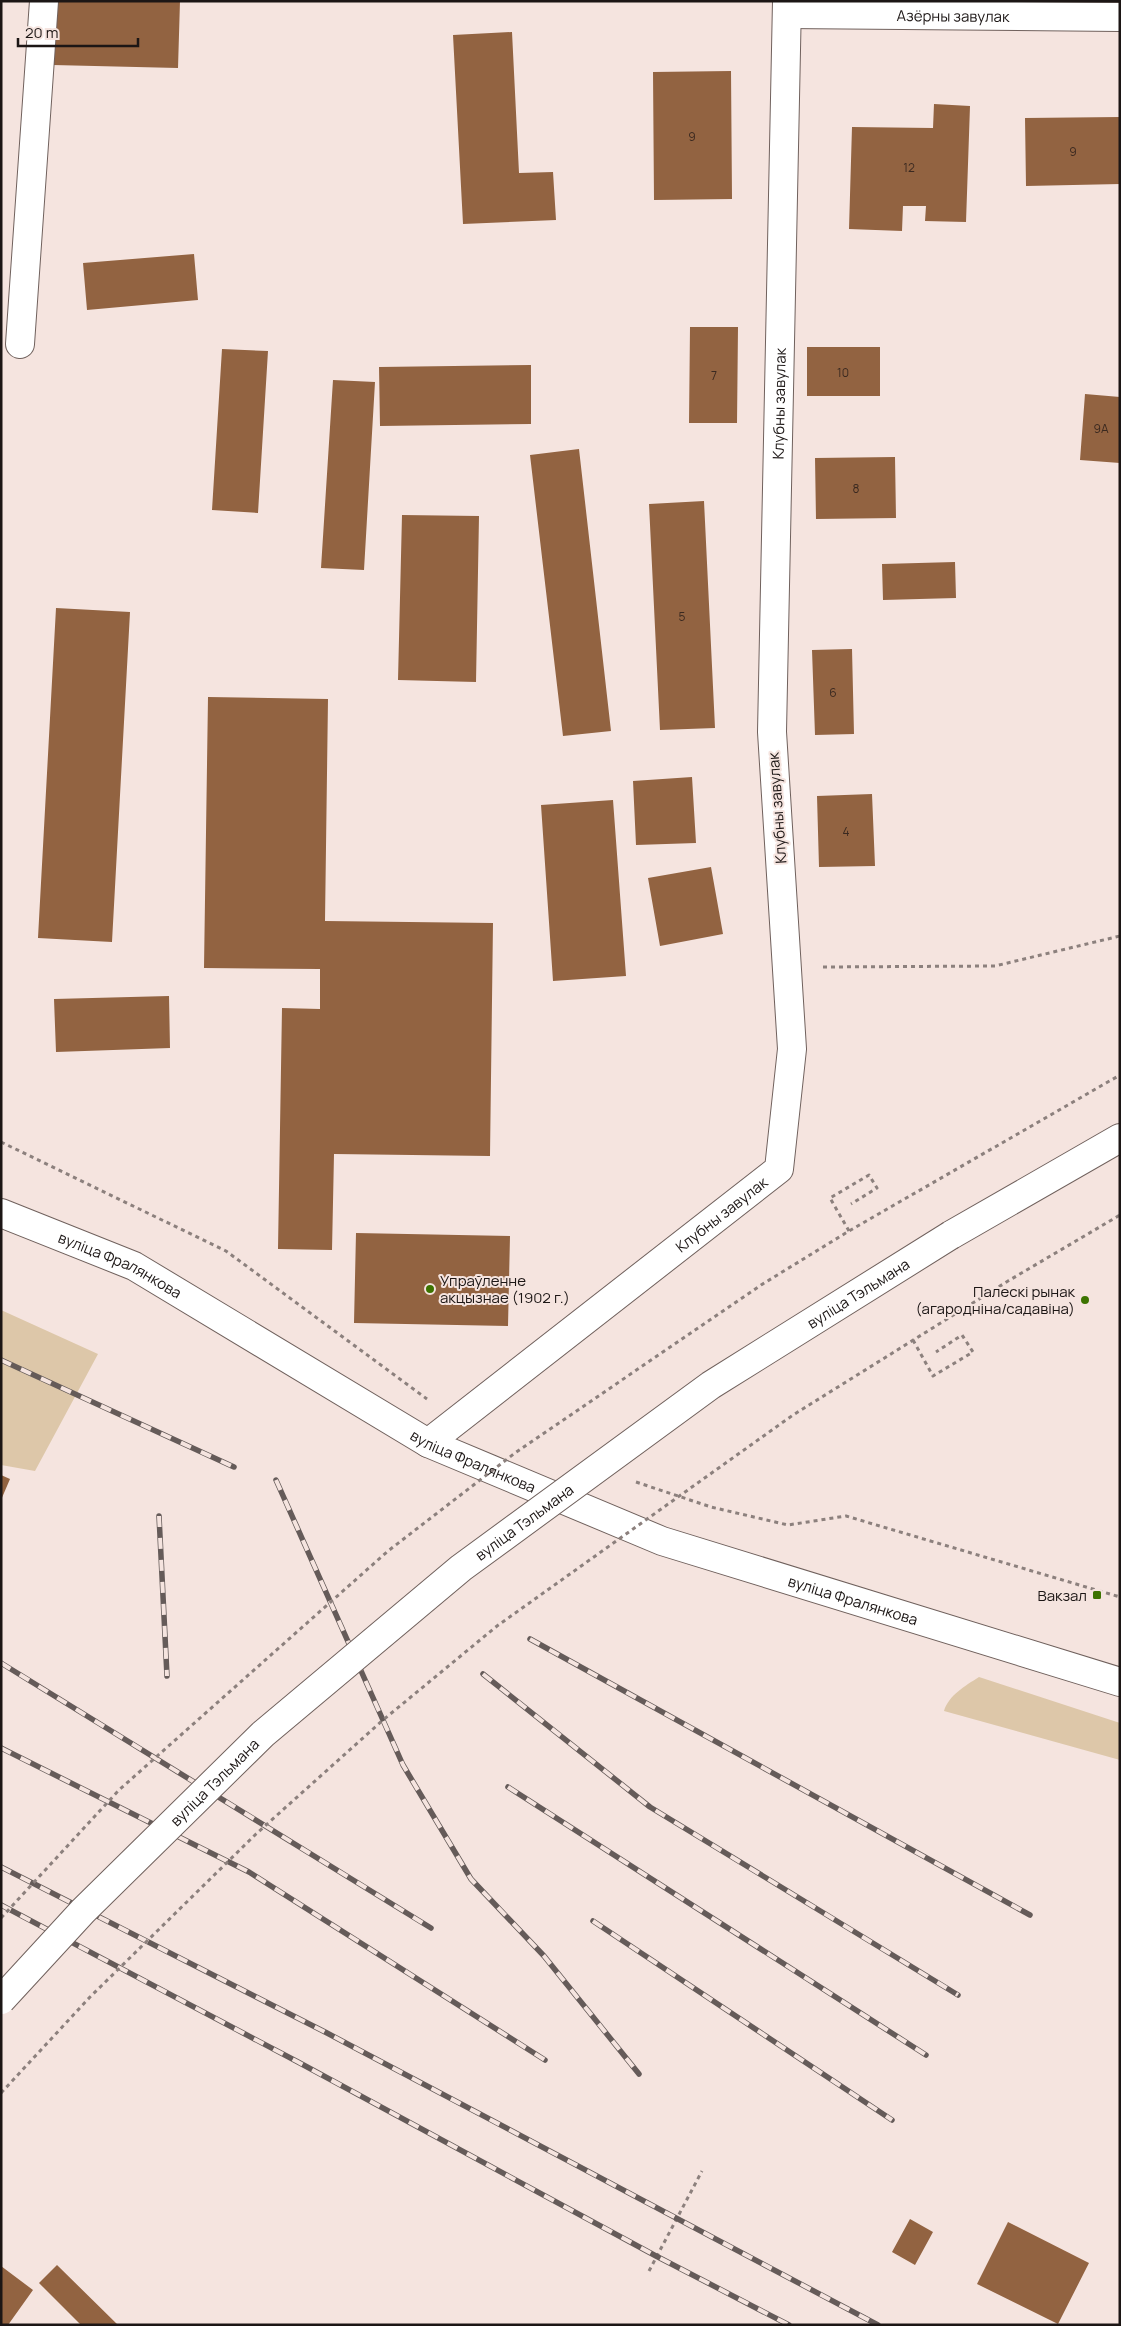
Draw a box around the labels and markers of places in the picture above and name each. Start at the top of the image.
place label: Упраўленне акцызнае (1902 г.) [440,1270,570,1308]
place label: Палескі рынак (агародніна/садавіна) [915,1281,1076,1319]
marker: Упраўленне акцызнае (1902 г.) [424,1283,436,1295]
marker: Палескі рынак (агародніна/садавіна) [1079,1294,1091,1306]
place label: Вакзал [1037,1585,1087,1606]
marker: Вакзал [1091,1589,1103,1601]

